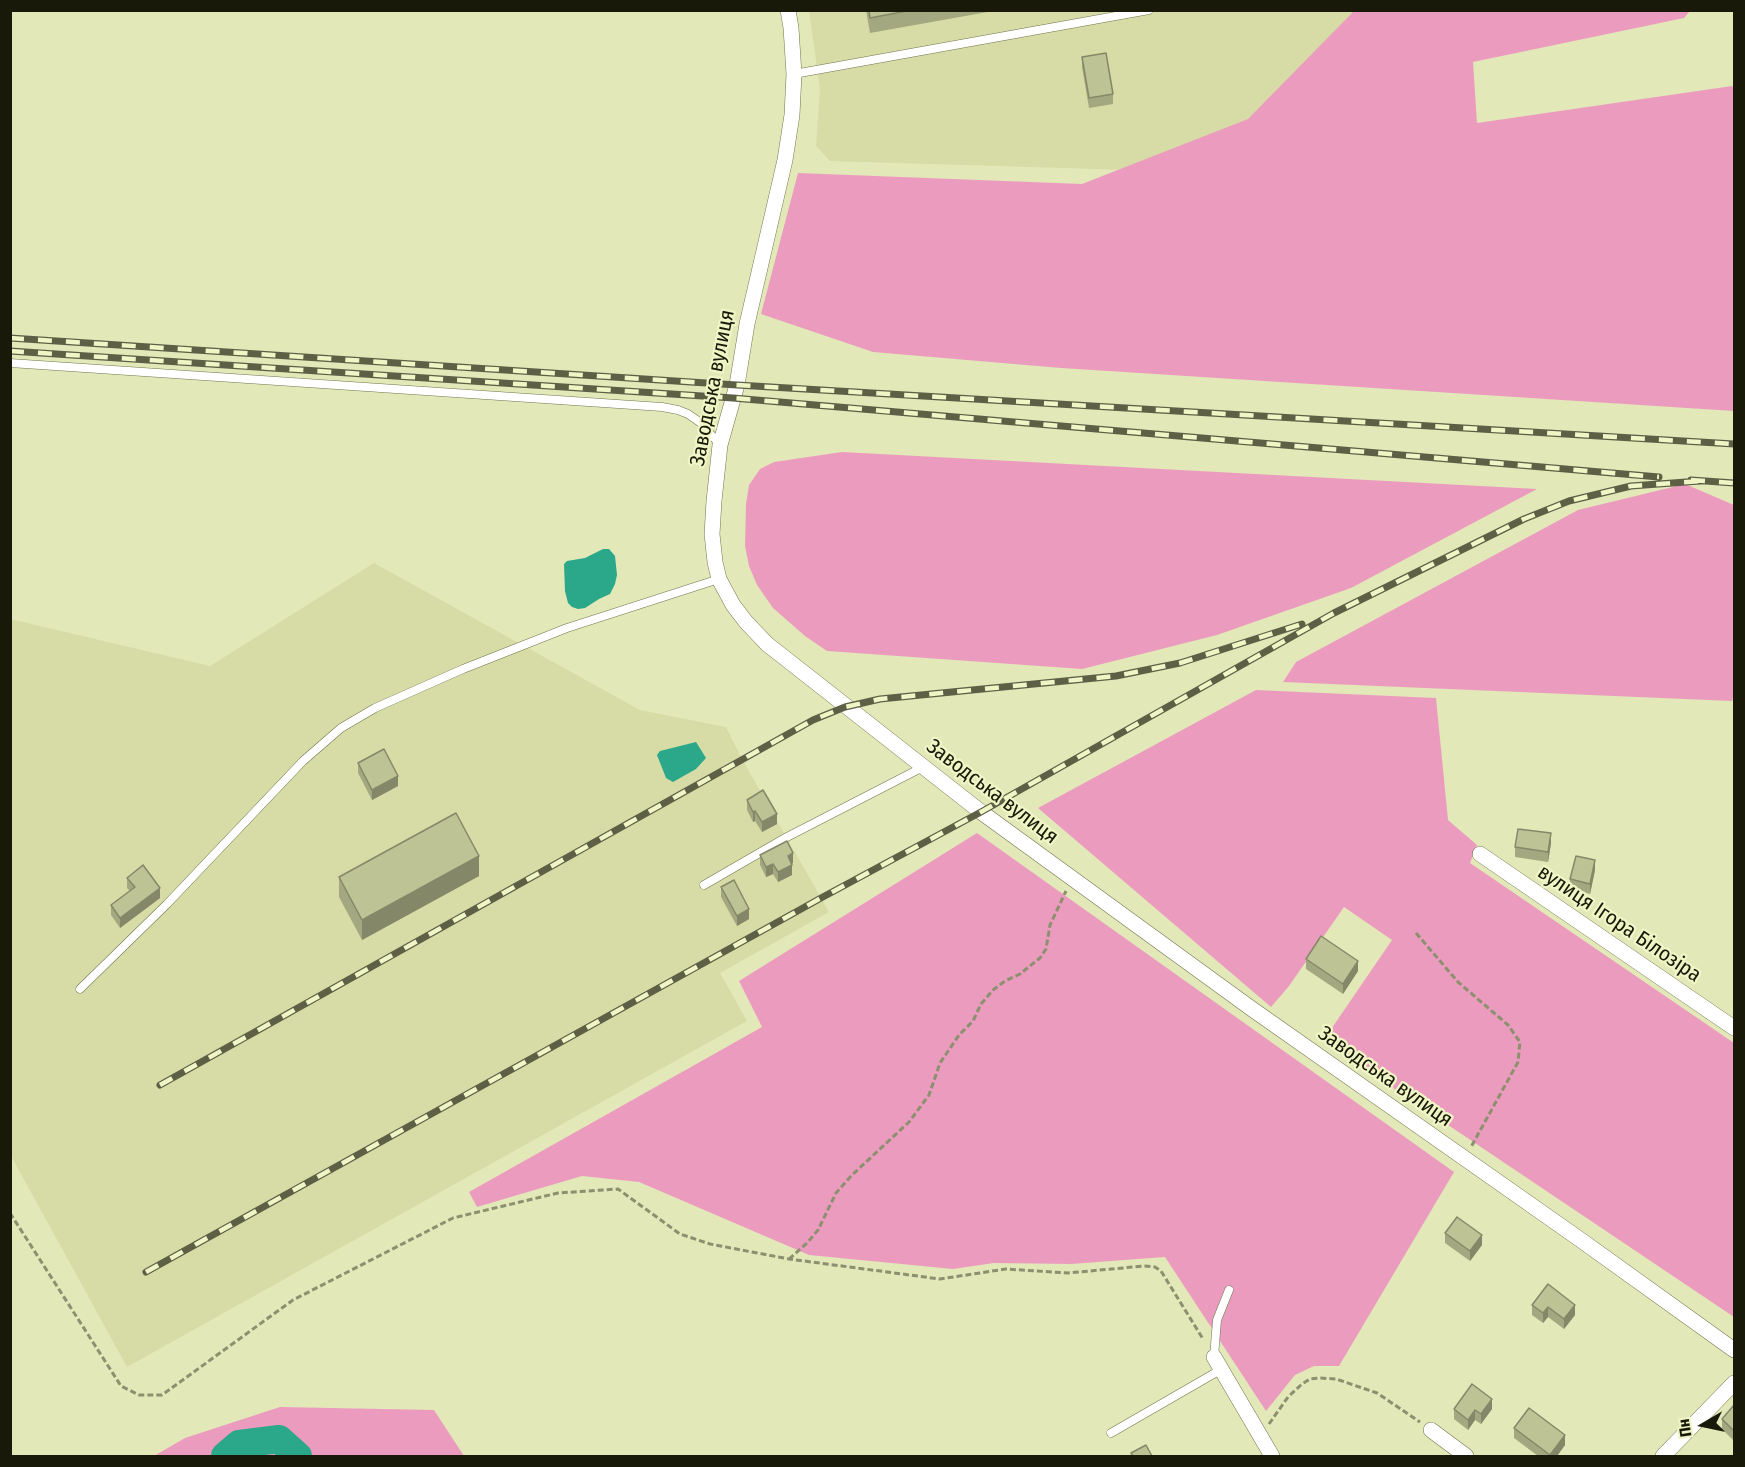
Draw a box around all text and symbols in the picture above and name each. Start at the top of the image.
street label: Заводська вулиця [686,308,740,468]
street label: Заводська вулиця [921,734,1063,850]
street label: вулиця Ігора Білозіра [1532,860,1706,988]
street label: Заводська вулиця [1313,1021,1457,1133]
north arrow [1673,1395,1733,1455]
text: Пн [1674,1417,1696,1438]

